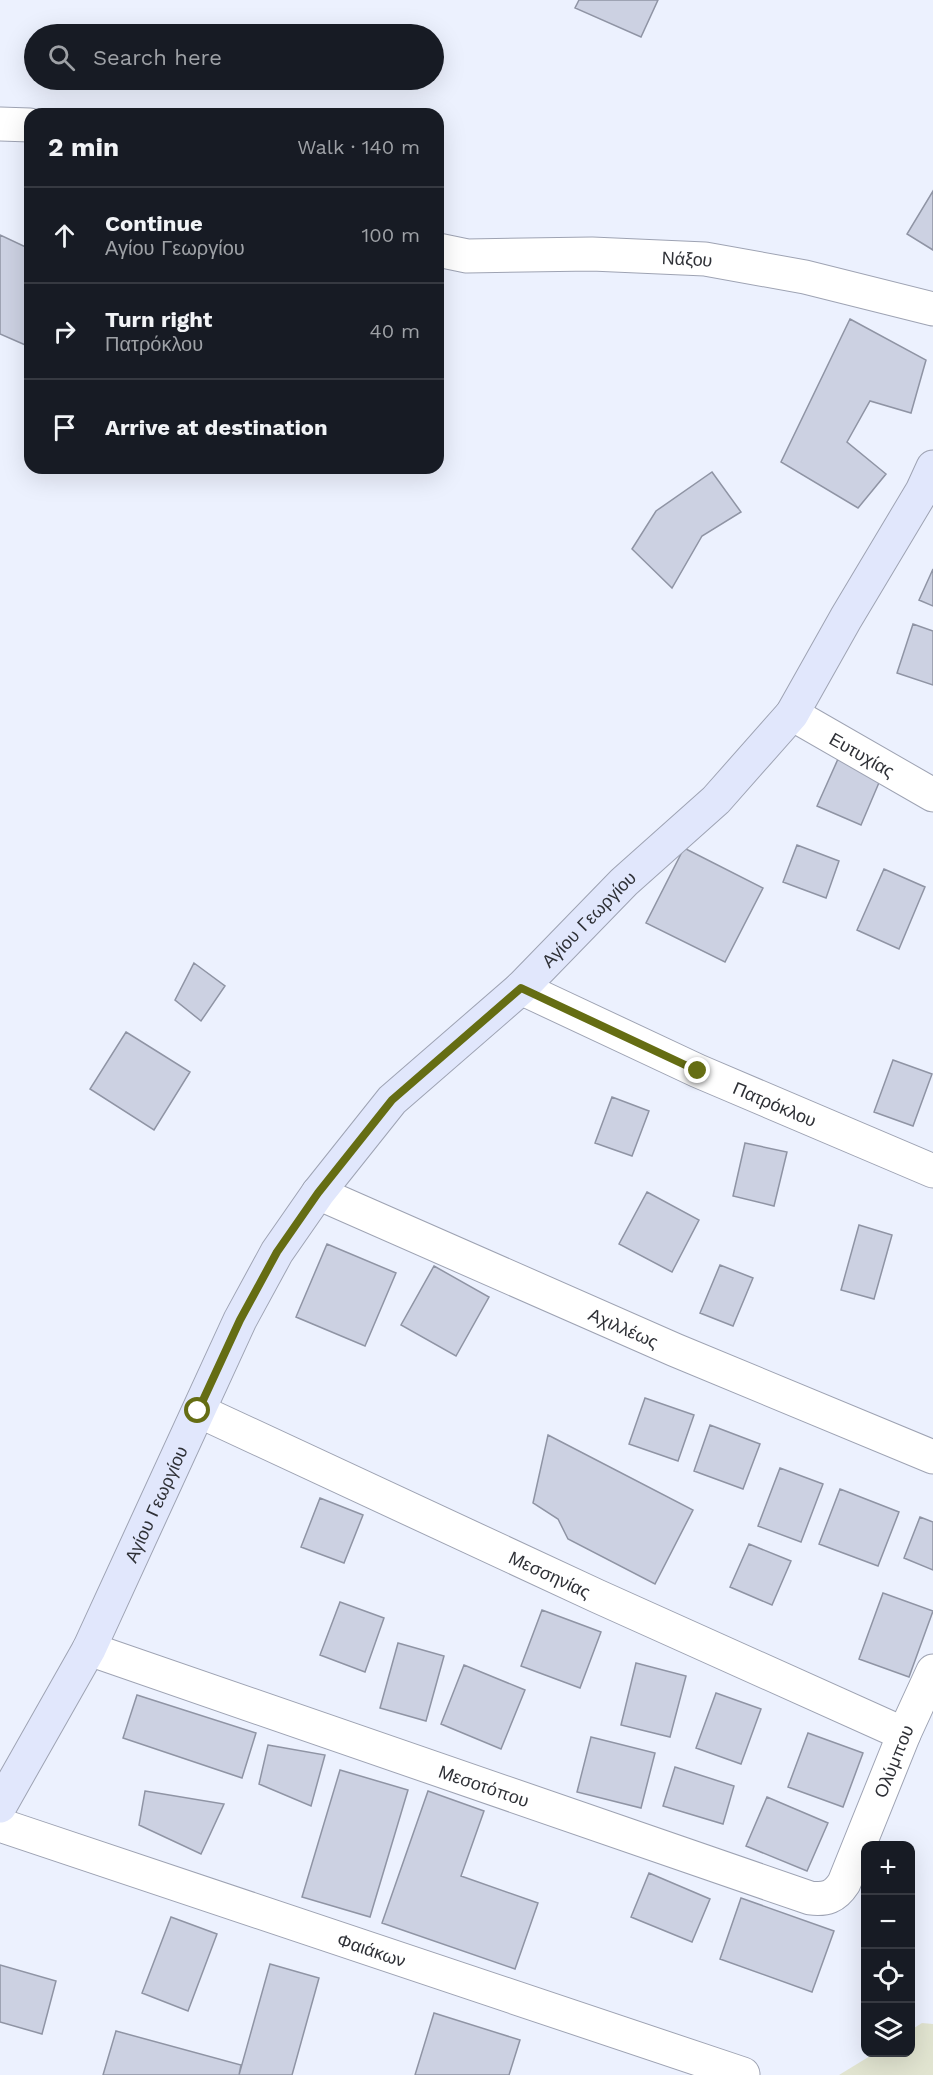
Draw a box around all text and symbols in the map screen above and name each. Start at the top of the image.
search box [24,24,444,90]
icon: search [45,41,78,74]
text: Search here [93,45,222,70]
text: 2 min [48,132,119,162]
text: Walk · 140 m [297,135,420,159]
text: Continue [105,211,203,236]
icon: ahead [48,219,81,252]
text: 100 m [361,223,420,247]
text: Αγίου Γεωργίου [105,236,245,260]
street label: Νάξου [661,247,714,271]
text: Turn right [105,307,212,332]
icon: right [48,315,81,348]
text: 40 m [369,319,420,343]
text: Πατρόκλου [105,332,203,356]
icon: arrive [48,411,81,444]
text: Arrive at destination [105,415,328,440]
street label: Ευτυχίας [826,727,899,781]
street label: Αγίου Γεωργίου [537,866,640,971]
route end [684,1057,710,1083]
street label: Πατρόκλου [730,1077,820,1131]
street label: Αχιλλέως [586,1303,662,1352]
route start [184,1397,210,1423]
street label: Αγίου Γεωργίου [120,1442,191,1566]
street label: Μεσσηνίας [506,1546,594,1602]
street label: Ολύμπου [869,1721,917,1801]
street label: Μεσοτόπου [436,1760,532,1811]
map controls [861,1841,915,2057]
button: + [861,1841,915,1895]
button: − [861,1895,915,1949]
street label: Φαιάκων [335,1928,409,1971]
button: locate [861,1949,915,2003]
button: layers [861,2003,915,2057]

